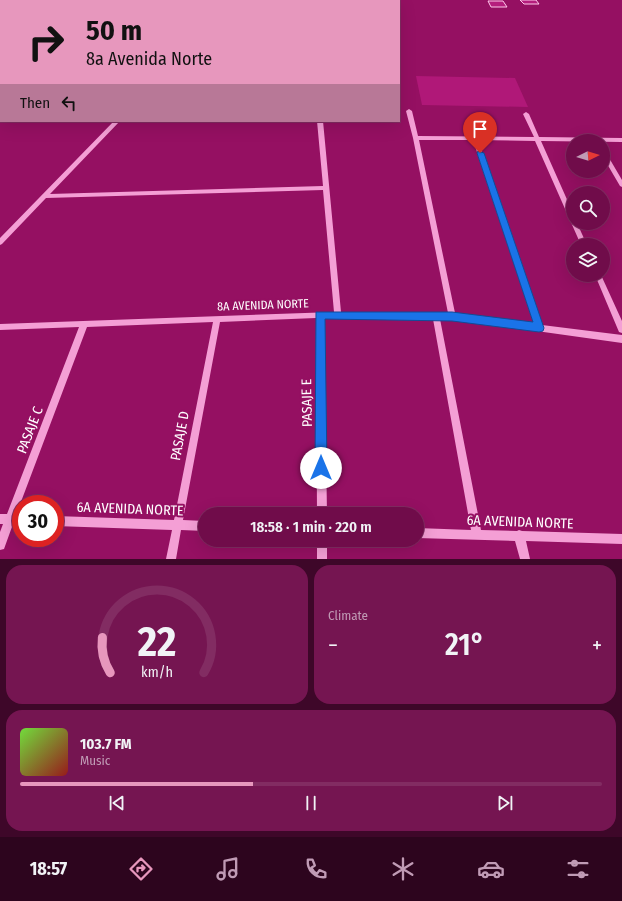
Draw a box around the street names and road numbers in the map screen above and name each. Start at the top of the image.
street label: 8A AVENIDA NORTE [217,296,309,314]
street label: PASAJE E [298,378,316,427]
street label: PASAJE C [13,404,47,456]
street label: PASAJE D [167,410,193,462]
street label: 6A AVENIDA NORTE [76,499,184,519]
street label: 6A AVENIDA NORTE [466,512,574,532]

